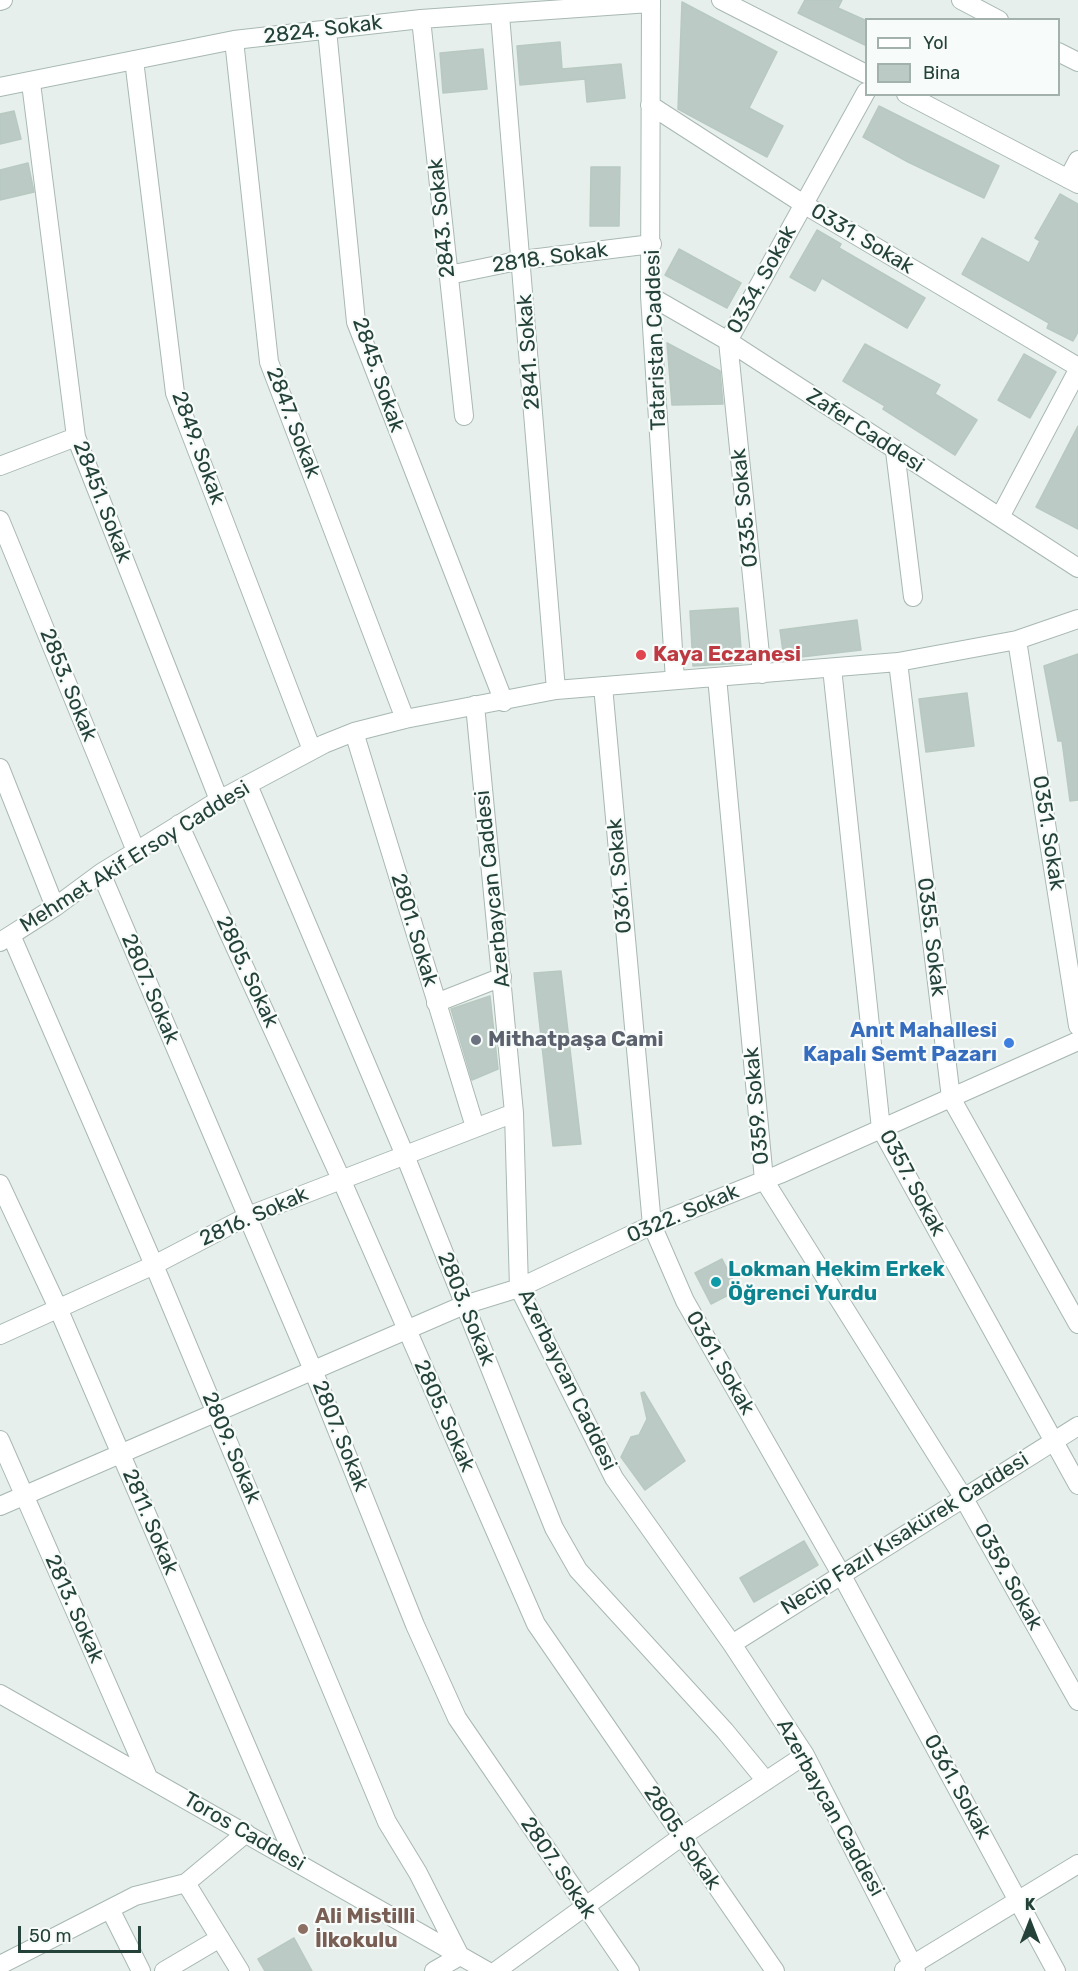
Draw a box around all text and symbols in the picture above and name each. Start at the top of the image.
street label: 2824. Sokak [262,10,384,50]
legend [865,18,1060,96]
text: Yol [923,32,948,54]
text: Bina [923,62,960,84]
street label: 2843. Sokak [423,157,461,279]
street label: 0331. Sokak [806,198,918,280]
street label: 0334. Sokak [722,221,802,339]
street label: 2818. Sokak [491,237,609,279]
street label: Tataristan Caddesi [640,249,672,431]
street label: 2841. Sokak [512,293,546,411]
street label: 2845. Sokak [347,314,409,436]
street label: 2847. Sokak [260,364,326,482]
street label: Zafer Caddesi [802,384,928,478]
street label: 2849. Sokak [166,388,230,508]
street label: 28451. Sokak [67,438,137,566]
street label: 0335. Sokak [726,447,764,569]
street label: 2853. Sokak [34,625,102,745]
place label: Kaya Eczanesi [653,642,801,668]
marker: Kaya Eczanesi [634,648,648,662]
street label: 0351. Sokak [1027,774,1069,892]
street label: Mehmet Akif Ersoy Caddesi [16,776,254,938]
street label: Azerbaycan Caddesi [470,789,516,989]
street label: 0361. Sokak [602,817,638,935]
street label: 2801. Sokak [385,871,443,989]
street label: 0355. Sokak [911,876,951,998]
street label: 2805. Sokak [210,912,284,1032]
street label: 2807. Sokak [116,930,184,1048]
place label: Anıt Mahallesi Kapalı Semt Pazarı [803,1018,997,1068]
place label: Mithatpaşa Cami [488,1027,663,1053]
marker: Mithatpaşa Cami [469,1033,483,1047]
marker: Anıt Mahallesi Kapalı Semt Pazarı [1002,1036,1016,1050]
street label: 0359. Sokak [739,1046,775,1166]
street label: 0357. Sokak [874,1126,950,1240]
street label: 0322. Sokak [623,1179,743,1249]
street label: 2816. Sokak [196,1182,312,1252]
street label: 2803. Sokak [432,1249,500,1369]
place label: Lokman Hekim Erkek Öğrenci Yurdu [728,1257,945,1307]
marker: Lokman Hekim Erkek Öğrenci Yurdu [709,1275,723,1289]
street label: Azerbaycan Caddesi [512,1285,622,1475]
street label: 0361. Sokak [680,1307,760,1419]
street label: 2805. Sokak [408,1356,480,1476]
street label: 2807. Sokak [306,1377,374,1495]
street label: 2809. Sokak [196,1388,266,1508]
street label: Necip Fazıl Kısakürek Caddesi [777,1447,1033,1621]
street label: 2811. Sokak [116,1465,184,1579]
street label: 0359. Sokak [968,1519,1048,1635]
street label: 2813. Sokak [39,1551,109,1667]
street label: Azerbaycan Caddesi [771,1715,889,1901]
street label: 0361. Sokak [918,1730,996,1844]
street label: 2805. Sokak [638,1781,726,1895]
street label: Toros Caddesi [179,1787,309,1877]
street label: 2807. Sokak [515,1812,601,1924]
north arrow [1000,1893,1060,1953]
text: K [1025,1895,1035,1914]
place label: Ali Mistilli İlkokulu [315,1904,415,1954]
scale bar [21,1914,144,1952]
marker: Ali Mistilli İlkokulu [296,1922,310,1936]
text: 50 m [29,1925,72,1947]

